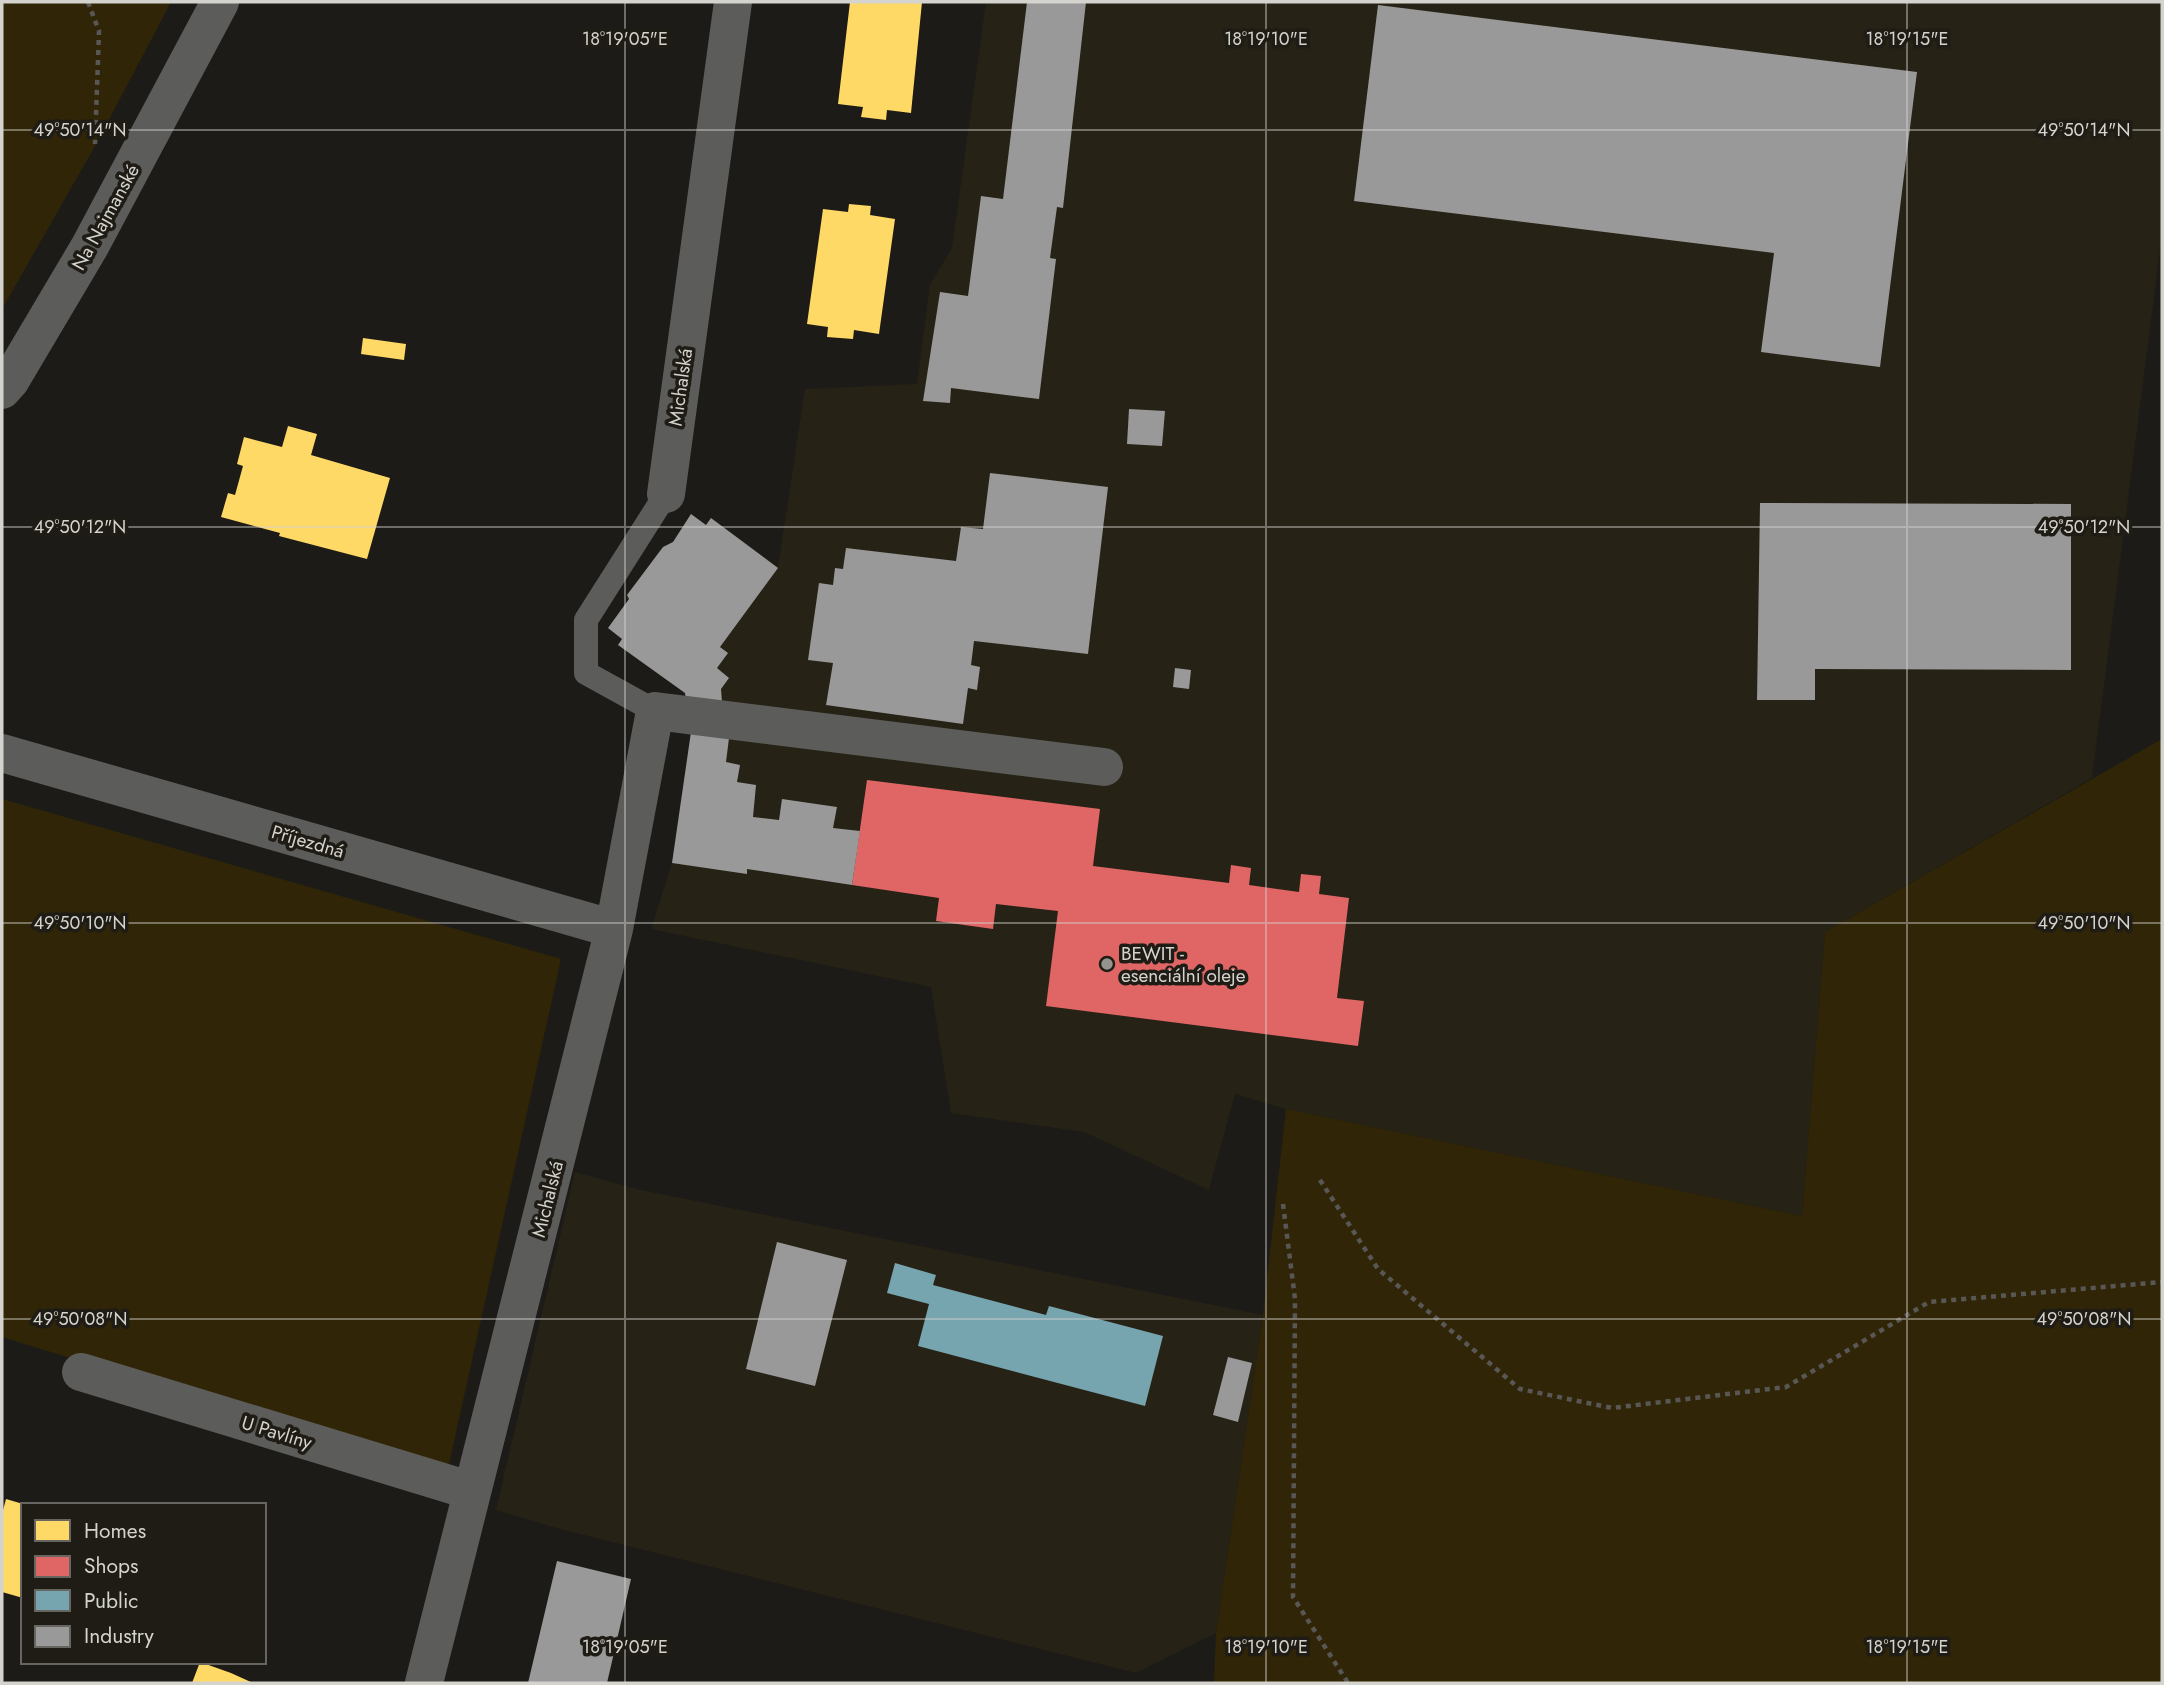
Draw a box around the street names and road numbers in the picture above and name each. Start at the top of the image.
street label: Na Najmanské [65,159,146,275]
street label: Michalská [662,347,699,428]
street label: Příjezdná [268,818,347,865]
street label: Michalská [525,1158,570,1240]
street label: U Pavlíny [238,1409,316,1456]

